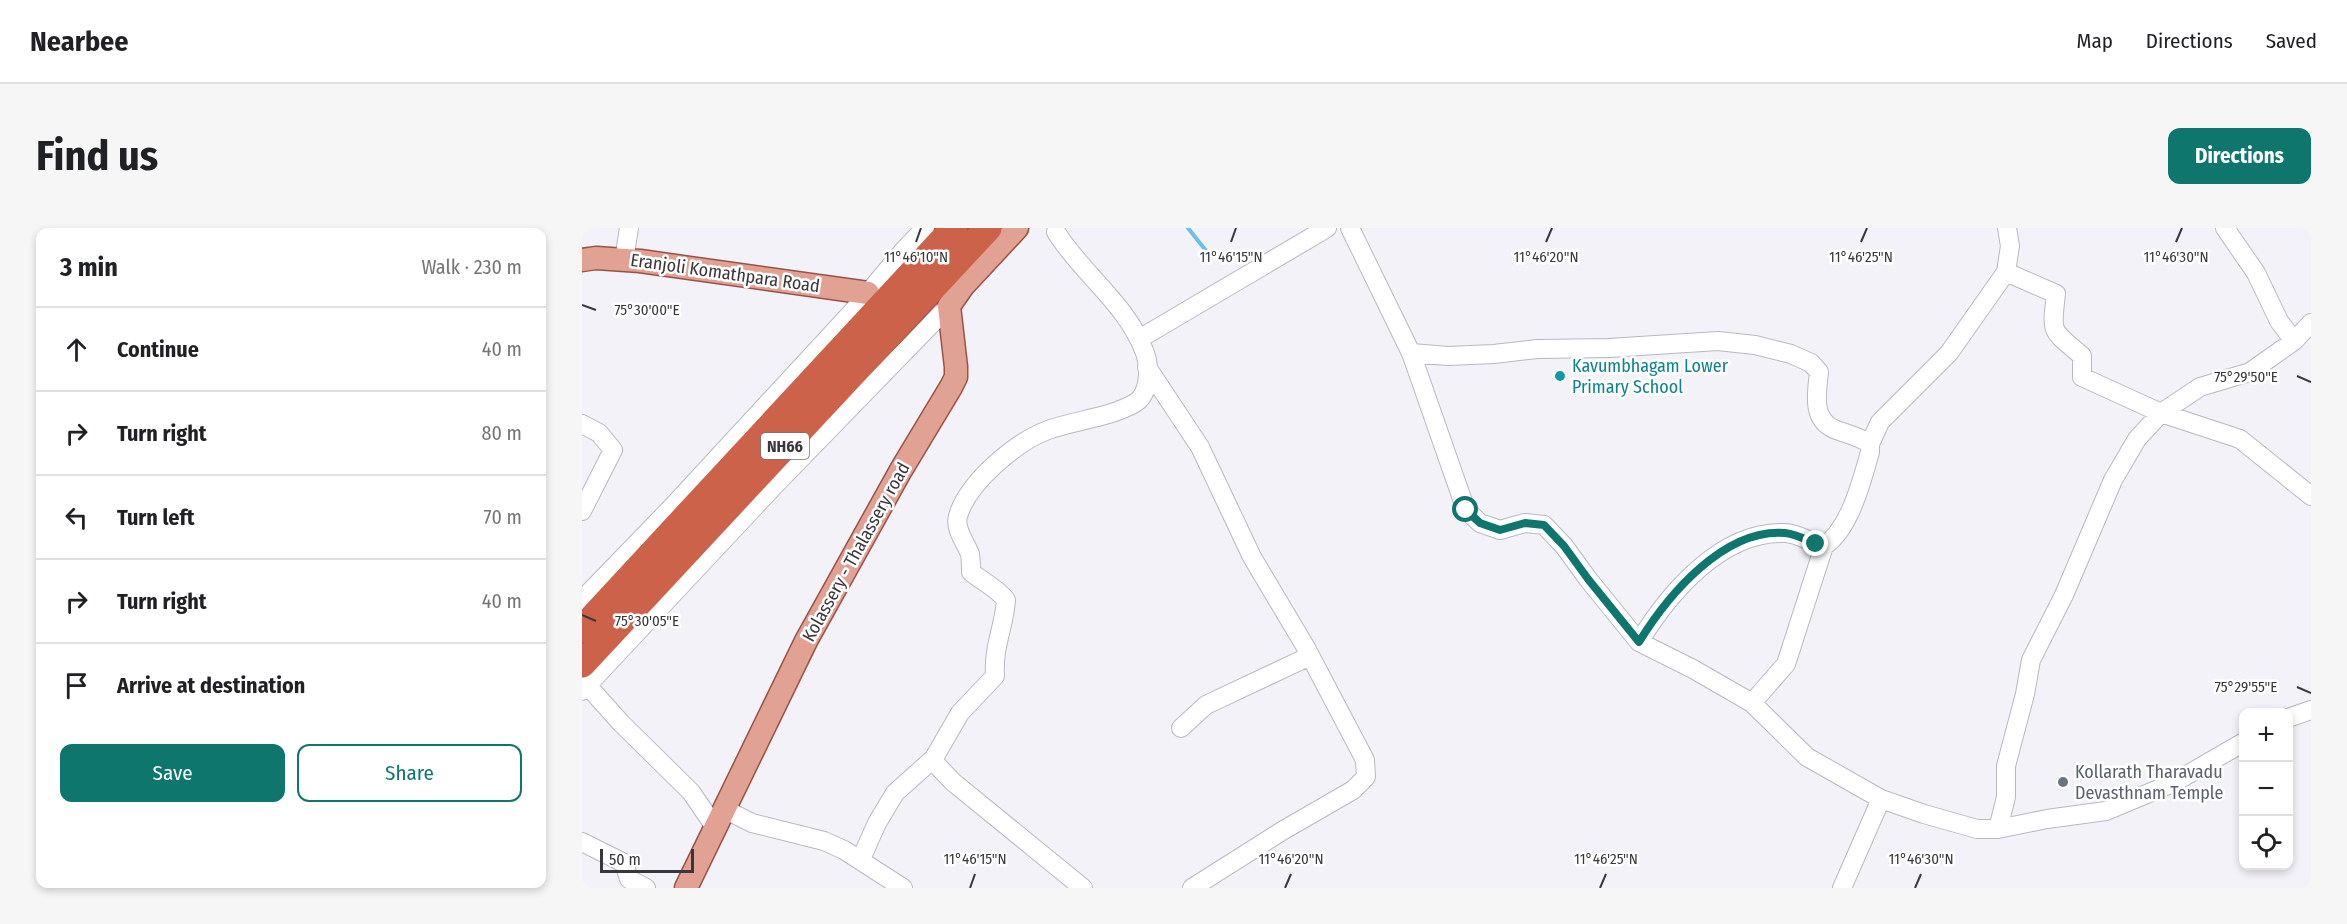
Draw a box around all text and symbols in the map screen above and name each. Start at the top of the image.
text: Nearbee [30,25,129,58]
text: Map [2076,28,2113,54]
text: Directions [2146,28,2233,54]
text: Saved [2266,28,2317,54]
button: Directions [2168,128,2311,184]
text: Find us [36,131,158,181]
text: 11°46'10"N [884,248,948,266]
text: 11°46'15"N [1199,248,1263,266]
text: 11°46'20"N [1513,248,1579,266]
text: 11°46'25"N [1829,248,1893,266]
text: 11°46'30"N [2143,248,2209,266]
street label: Eranjoli Komathpara Road [629,249,821,297]
text: 3 min [60,252,118,283]
text: Walk · 230 m [421,255,522,279]
text: 75°30'00"E [614,301,680,319]
icon: ahead [60,333,93,366]
text: Continue [117,336,199,363]
text: 40 m [482,337,522,361]
place label: Kavumbhagam Lower Primary School [1572,355,1729,398]
text: 75°29'50"E [2214,368,2278,386]
marker: Kavumbhagam Lower Primary School [1553,369,1567,383]
icon: right [60,417,93,450]
text: Turn right [117,420,206,447]
text: 80 m [482,421,522,445]
road number: NH66 [761,433,809,459]
street label: Kolassery - Thalassery road [798,459,914,645]
route start [1452,496,1478,522]
icon: left [60,501,93,534]
text: Turn left [117,504,195,531]
text: 70 m [484,505,522,529]
route end [1802,530,1828,556]
icon: right [60,585,93,618]
text: Turn right [117,588,206,615]
text: 40 m [482,589,522,613]
text: 75°30'05"E [615,612,679,630]
icon: arrive [60,669,93,702]
text: Arrive at destination [117,672,305,699]
text: 75°29'55"E [2215,678,2277,696]
map controls [2239,708,2293,870]
button: + [2239,708,2293,762]
button: Save [60,744,285,802]
button: Share [297,744,522,802]
place label: Kollarath Tharavadu Devasthnam Temple [2075,761,2223,804]
button: − [2239,762,2293,816]
marker: Kollarath Tharavadu Devasthnam Temple [2056,775,2070,789]
button: locate [2239,816,2293,870]
scale bar [600,846,694,874]
text: 50 m [609,850,641,869]
text: 11°46'15"N [943,850,1007,868]
text: 11°46'20"N [1258,850,1324,868]
text: 11°46'25"N [1574,850,1638,868]
text: 11°46'30"N [1888,850,1954,868]

